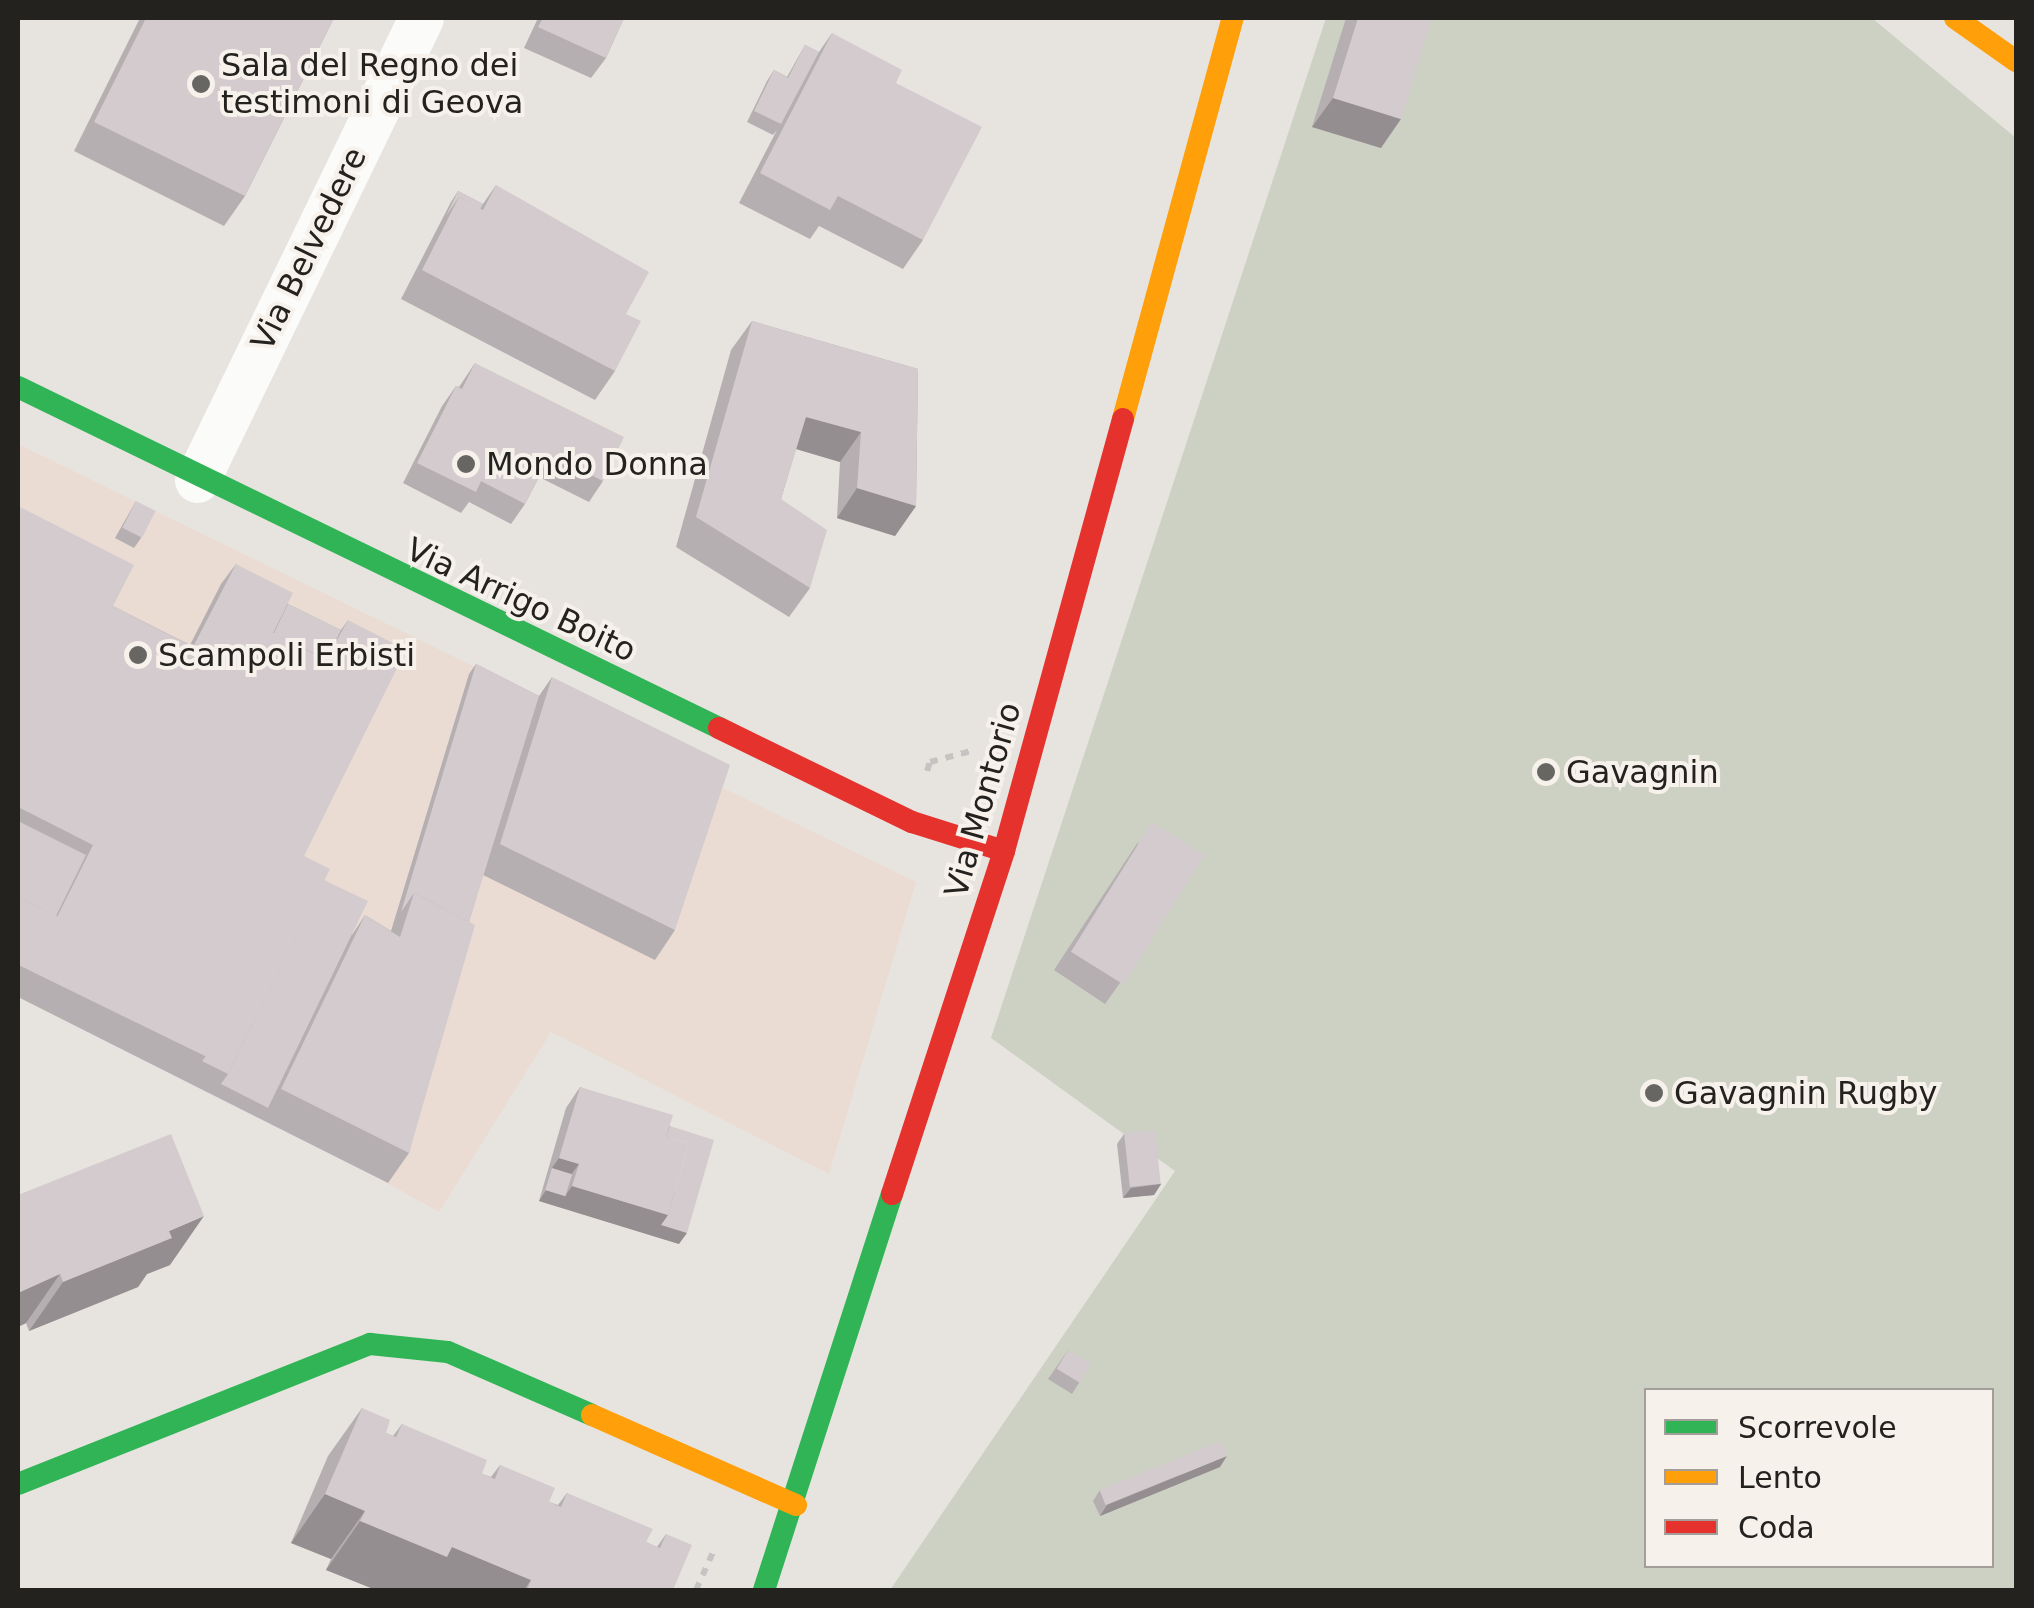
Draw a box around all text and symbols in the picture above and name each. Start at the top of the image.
place label: Sala del Regno dei testimoni di Geova [221,47,523,122]
marker: Sala del Regno dei testimoni di Geova [190,73,212,95]
street label: Via Belvedere [243,141,375,357]
place label: Mondo Donna [486,445,708,483]
marker: Mondo Donna [455,453,477,475]
street label: Via Arrigo Boito [400,530,642,670]
place label: Scampoli Erbisti [158,636,415,674]
marker: Scampoli Erbisti [127,644,149,666]
street label: Via Montorio [937,698,1029,902]
place label: Gavagnin [1566,753,1719,791]
marker: Gavagnin [1535,761,1557,783]
place label: Gavagnin Rugby [1674,1074,1938,1112]
marker: Gavagnin Rugby [1643,1082,1665,1104]
legend [1644,1388,1994,1568]
text: Scorrevole [1738,1410,1897,1445]
text: Lento [1738,1460,1822,1495]
text: Coda [1738,1510,1815,1545]

